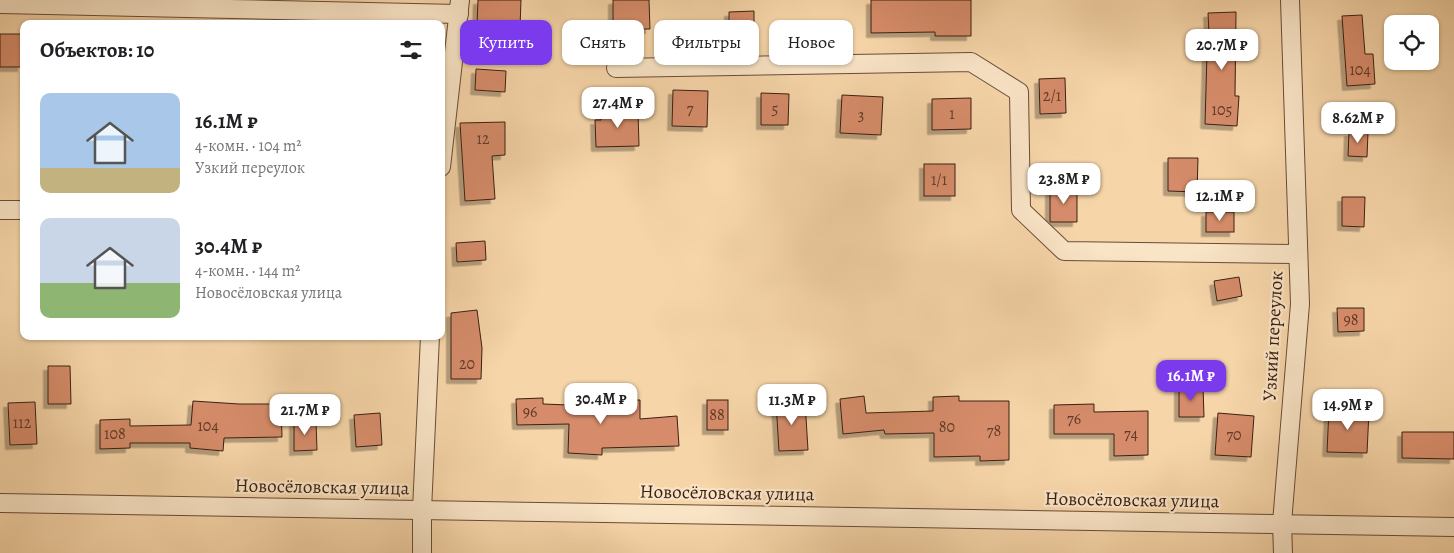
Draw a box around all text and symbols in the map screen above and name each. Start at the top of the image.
map controls [1384,15,1439,70]
button: locate [1384,15,1439,70]
chip: Купить [460,20,552,65]
chip: Снять [562,20,644,65]
chip: Фильтры [654,20,759,65]
chip: Новое [769,20,853,65]
pin: 20.7M ₽ [1176,28,1268,71]
text: 20.7M ₽ [1196,34,1248,56]
text: Объектов: 10 [40,36,154,64]
icon: filters [397,36,425,64]
house number: 104 [1349,59,1371,81]
house number: 2/1 [1043,85,1062,107]
pin: 27.4M ₽ [572,86,664,129]
text: 27.4M ₽ [593,92,643,114]
house number: 7 [687,98,694,120]
house number: 5 [772,98,779,120]
house number: 105 [1212,99,1233,121]
pin: 8.62M ₽ [1312,102,1404,144]
house number: 1 [949,103,955,125]
house number: 3 [858,104,864,126]
text: 16.1M ₽ [195,107,258,135]
text: 8.62M ₽ [1332,107,1384,129]
icon: home [80,113,140,173]
house number: 12 [476,128,490,150]
text: 4-комн. · 104 m² [195,135,302,157]
text: Узкий переулок [195,157,305,179]
pin: 23.8M ₽ [1018,162,1110,205]
text: 23.8M ₽ [1038,168,1090,190]
house number: 1/1 [931,169,948,191]
pin: 12.1M ₽ [1174,180,1266,222]
text: 12.1M ₽ [1196,185,1244,207]
text: 30.4M ₽ [195,232,262,260]
icon: home [80,238,140,298]
text: 4-комн. · 144 m² [195,260,300,282]
street label: Узкий переулок [1257,270,1289,402]
text: Новосёловская улица [195,282,342,304]
house number: 98 [1343,309,1359,331]
house number: 20 [459,353,475,375]
pin: 16.1M ₽ [1145,360,1237,402]
text: 16.1M ₽ [1167,365,1215,387]
pin: 30.4M ₽ [555,382,647,425]
pin: 11.3M ₽ [746,384,838,426]
text: 30.4M ₽ [575,388,627,410]
pin: 14.9M ₽ [1302,388,1394,431]
text: 11.3M ₽ [768,389,816,411]
pin: 21.7M ₽ [259,394,351,436]
text: 14.9M ₽ [1323,394,1373,416]
text: 21.7M ₽ [280,399,330,421]
house number: 96 [523,401,537,423]
house number: 88 [709,404,725,426]
house number: 76 [1067,408,1081,430]
house number: 112 [13,412,32,434]
house number: 104 [197,415,219,437]
house number: 80 [939,416,955,438]
house number: 78 [987,420,1001,442]
house number: 108 [104,423,126,445]
house number: 74 [1124,423,1138,445]
house number: 70 [1226,424,1242,446]
street label: Новосёловская улица [234,472,410,502]
street label: Новосёловская улица [639,478,815,508]
street label: Новосёловская улица [1044,485,1220,515]

